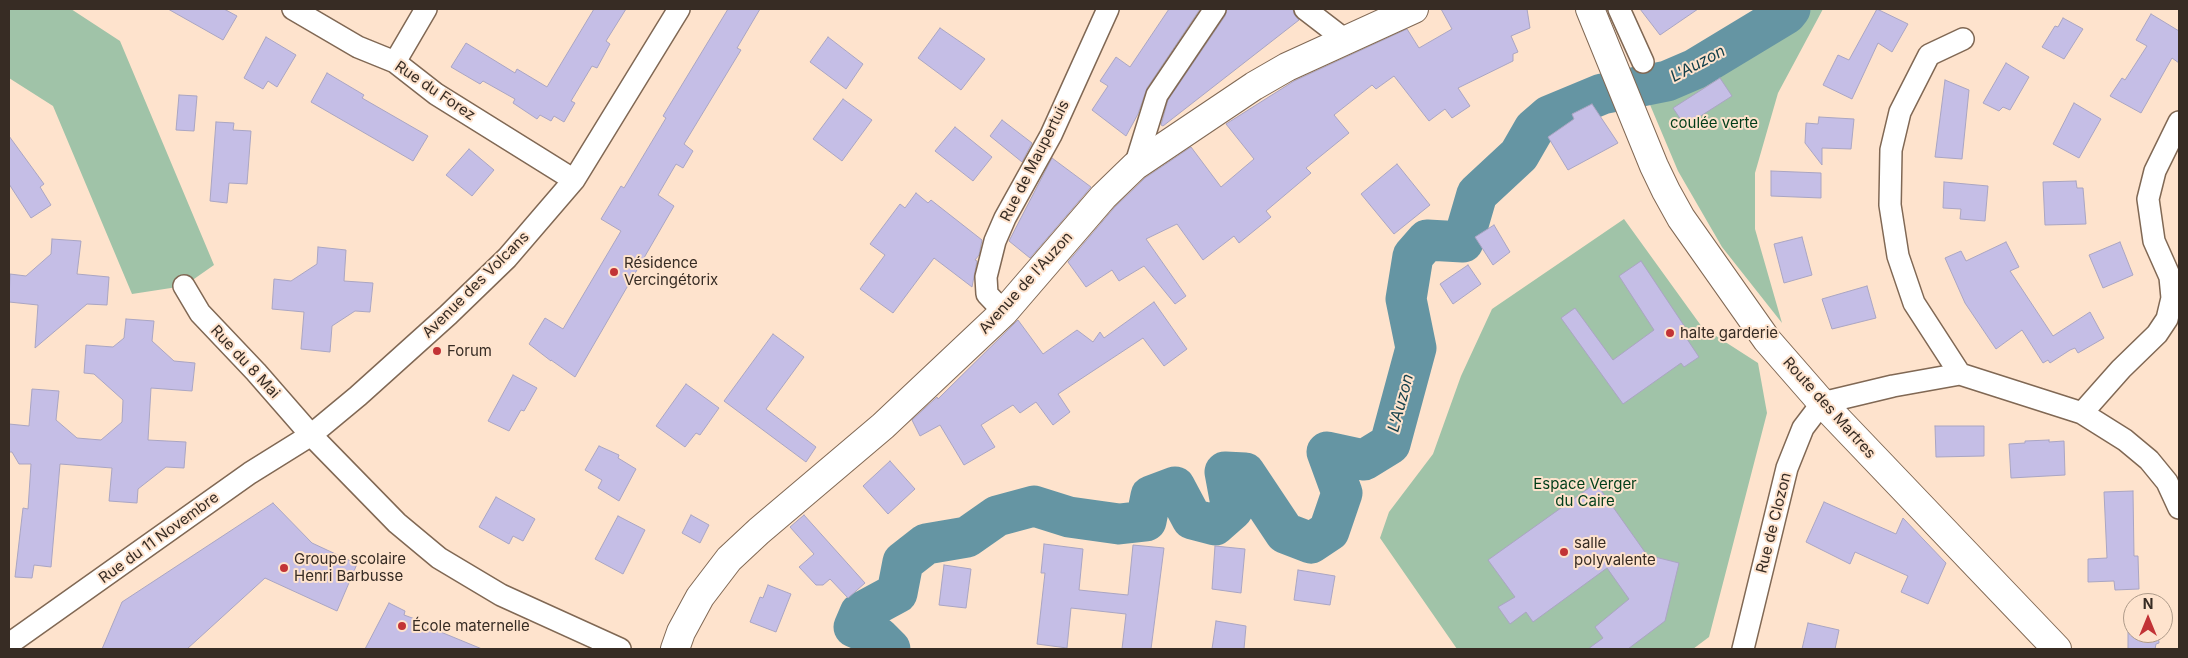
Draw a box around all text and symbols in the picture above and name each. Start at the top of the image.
water label: L'Auzon [1667,42,1729,86]
street label: Rue du Forez [391,57,479,125]
street label: Rue de Maupertuis [997,97,1073,225]
park label: coulée verte [1670,114,1758,132]
street label: Avenue des Volcans [419,228,533,342]
street label: Avenue de l'Auzon [975,228,1077,338]
place label: Résidence Vercingétorix [624,254,718,289]
marker: Résidence Vercingétorix [608,266,620,278]
street label: Rue du 8 Mai [207,322,283,402]
place label: halte garderie [1680,324,1778,342]
marker: halte garderie [1664,327,1676,339]
place label: Forum [447,342,492,360]
marker: Forum [431,345,443,357]
street label: Route des Martres [1779,354,1879,462]
water label: L'Auzon [1384,372,1418,434]
street label: Rue de Clozon [1753,471,1795,575]
park label: Espace Verger du Caire [1533,475,1637,510]
street label: Rue du 11 Novembre [96,489,222,587]
place label: salle polyvalente [1574,534,1656,569]
marker: salle polyvalente [1558,546,1570,558]
place label: Groupe scolaire Henri Barbusse [294,550,406,585]
marker: Groupe scolaire Henri Barbusse [278,562,290,574]
north arrow [2123,593,2173,643]
text: N [2143,595,2153,612]
place label: École maternelle [412,617,530,635]
marker: École maternelle [396,620,408,632]

